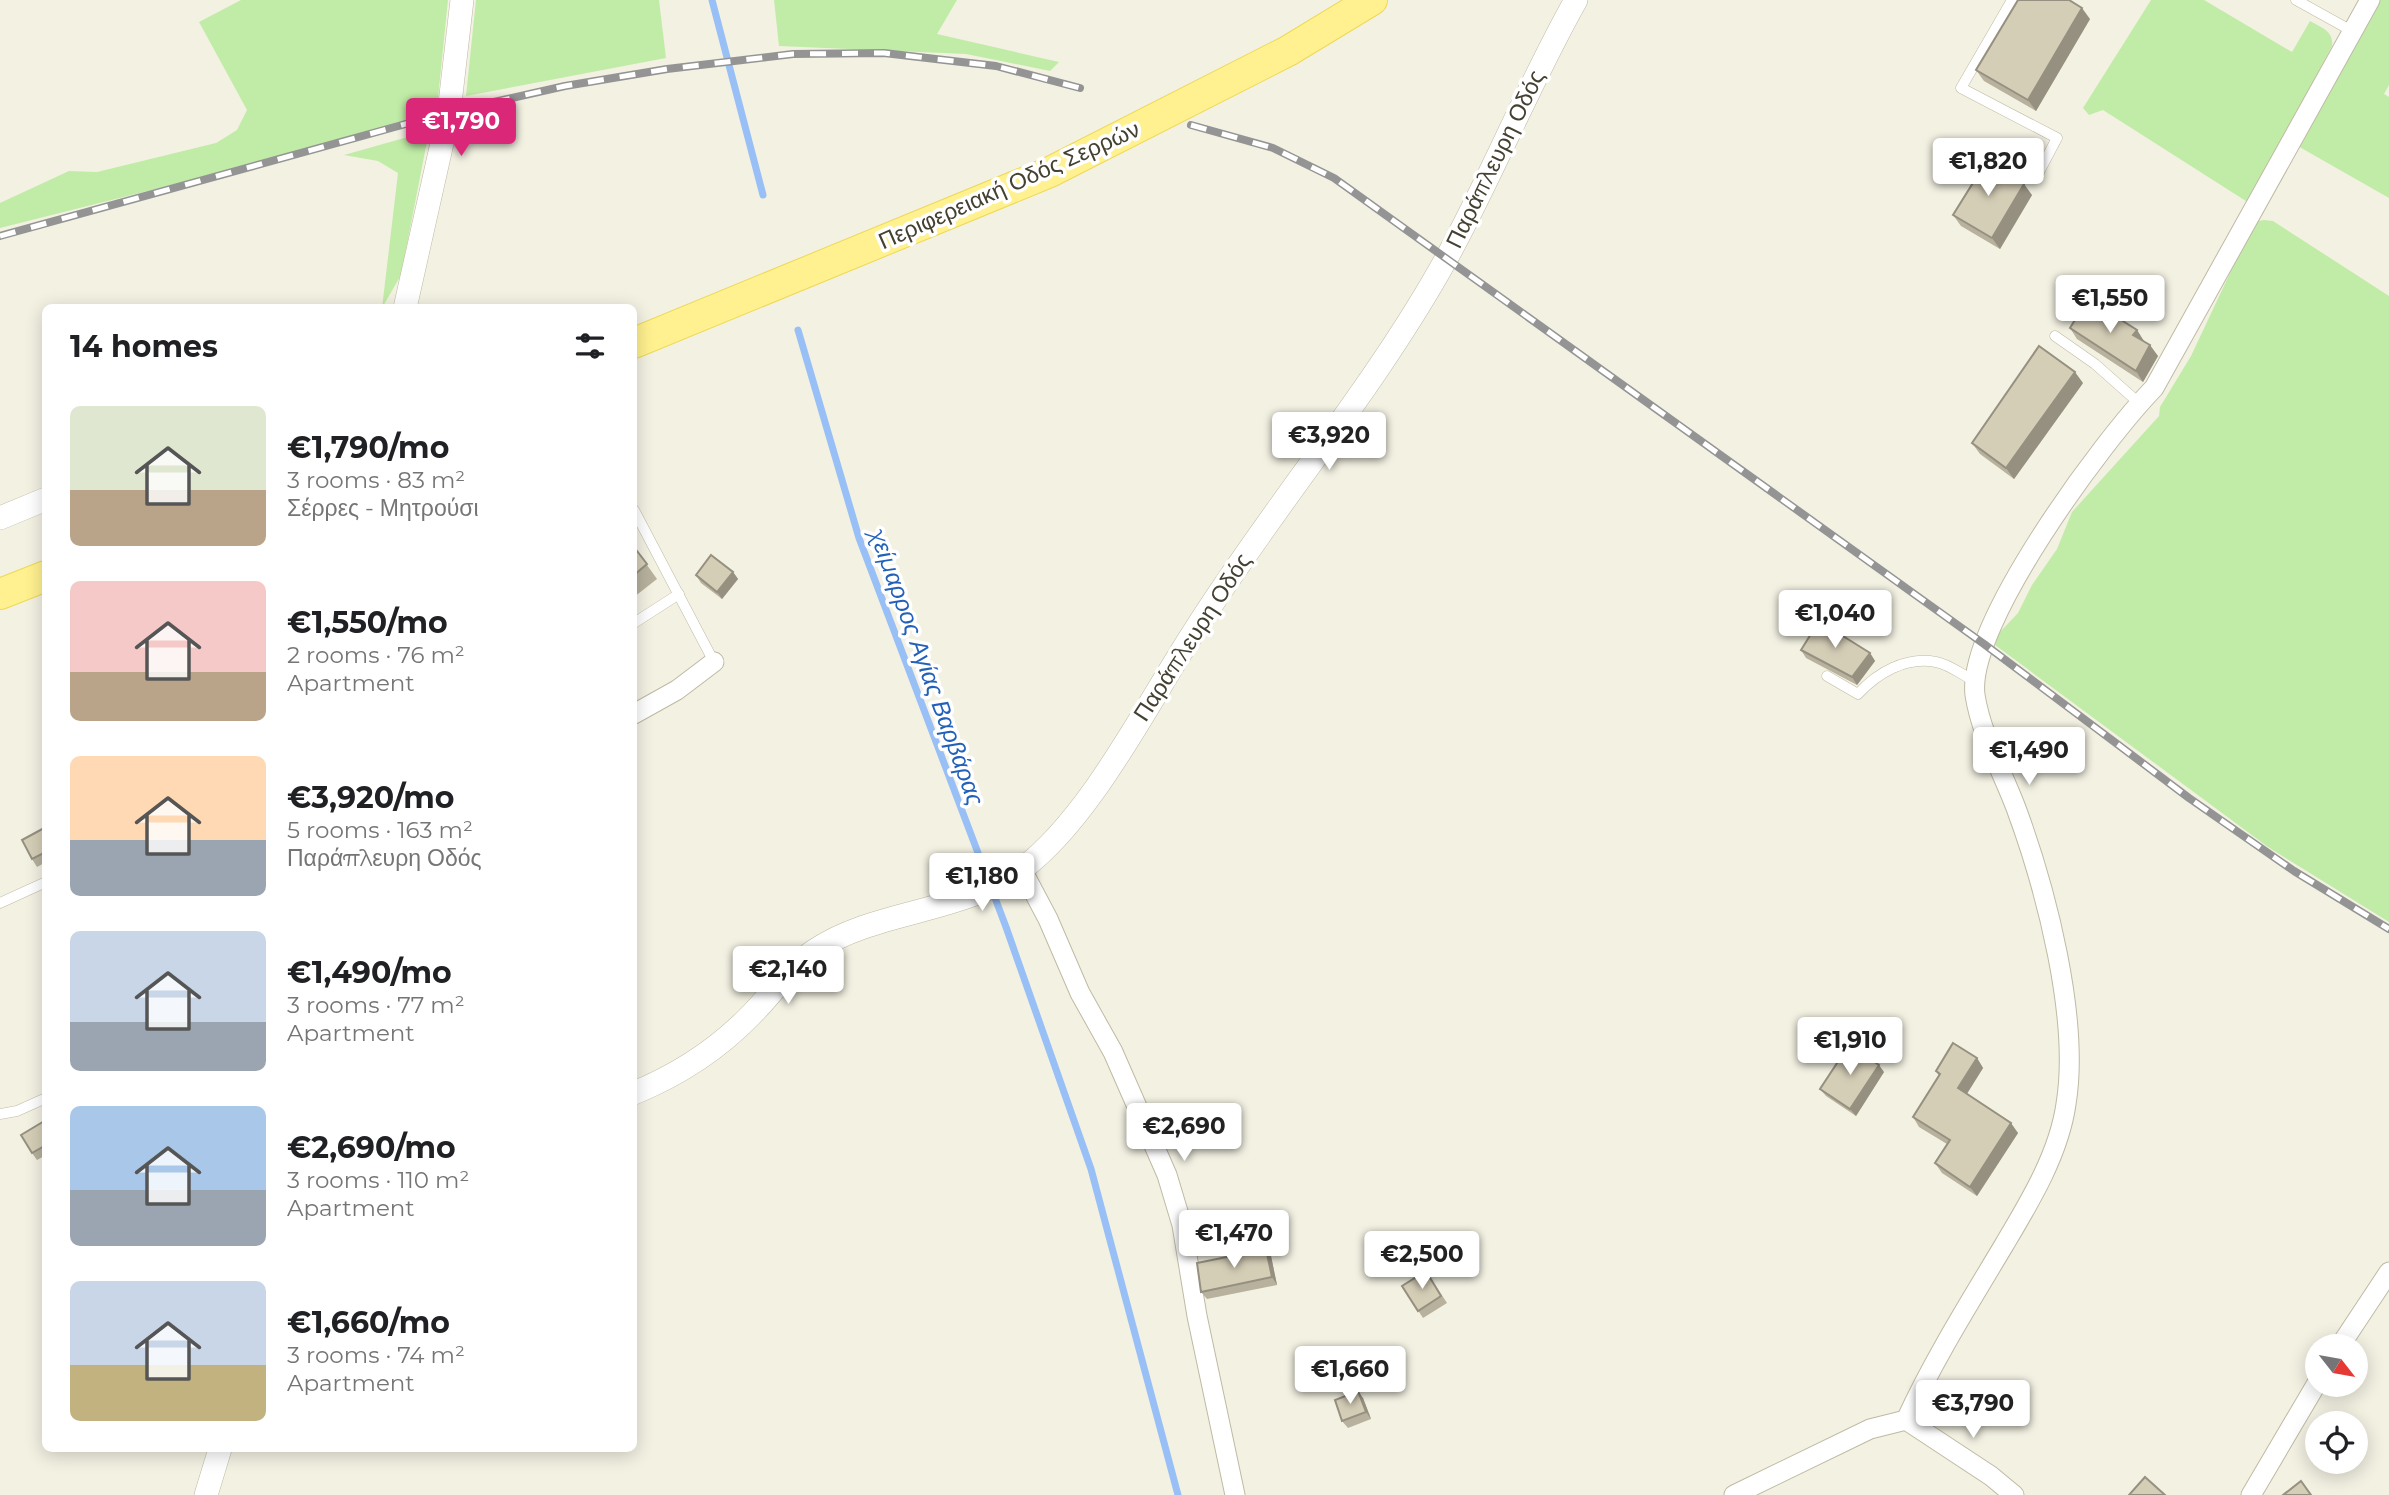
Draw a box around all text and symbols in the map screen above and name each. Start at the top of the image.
street label: Παράπλευρη Οδός [1440,65,1550,253]
pin: €1,790 [404,99,518,158]
text: €1,790 [422,107,500,135]
street label: Περιφερειακή Οδός Σερρών [874,115,1144,255]
pin: €1,820 [1931,138,2045,198]
text: €1,820 [1949,147,2027,175]
pin: €1,550 [2053,276,2167,335]
text: €1,550 [2072,284,2148,312]
icon: filters [571,327,609,365]
text: 14 homes [70,328,218,365]
pin: €3,920 [1272,412,1386,472]
text: €3,920 [1288,421,1370,449]
text: €1,790/mo [287,429,449,466]
icon: home [126,434,210,518]
text: 3 rooms · 83 m² [287,466,465,494]
text: Σέρρες - Μητρούσι [287,494,479,522]
water label: χείμαρρος Αγίας Βαρβάρας [863,523,991,809]
street label: Παράπλευρη Οδός [1127,548,1257,726]
pin: €1,040 [1778,590,1892,650]
text: €1,040 [1795,599,1875,627]
text: €1,550/mo [287,604,448,641]
icon: home [126,609,210,693]
text: 2 rooms · 76 m² [287,641,465,669]
text: Apartment [287,669,415,697]
pin: €1,490 [1972,728,2086,787]
text: €1,490 [1989,736,2069,764]
text: €3,920/mo [287,779,455,816]
icon: home [126,784,210,868]
text: 5 rooms · 163 m² [287,816,473,844]
text: Παράπλευρη Οδός [287,844,482,872]
pin: €1,180 [925,853,1039,913]
text: €1,180 [945,862,1019,890]
pin: €2,140 [731,946,845,1006]
text: €1,490/mo [287,954,452,991]
text: €2,140 [749,955,827,983]
icon: home [126,959,210,1043]
text: 3 rooms · 77 m² [287,991,465,1019]
pin: €1,910 [1793,1018,1907,1077]
text: Apartment [287,1019,415,1047]
text: €1,910 [1813,1026,1887,1054]
pin: €2,690 [1127,1104,1241,1163]
text: €2,690 [1142,1112,1226,1140]
text: €2,690/mo [287,1129,456,1166]
icon: home [126,1134,210,1218]
text: 3 rooms · 110 m² [287,1166,469,1194]
text: Apartment [287,1194,415,1222]
pin: €1,470 [1177,1210,1291,1270]
text: €1,470 [1195,1219,1273,1247]
pin: €2,500 [1365,1232,1479,1291]
text: €2,500 [1380,1240,1464,1268]
text: €1,660/mo [287,1304,450,1341]
icon: home [126,1309,210,1393]
north arrow [2305,1334,2368,1396]
map controls [2305,1334,2368,1474]
text: 3 rooms · 74 m² [287,1341,465,1369]
pin: €1,660 [1293,1346,1407,1406]
text: €1,660 [1311,1355,1389,1383]
text: Apartment [287,1369,415,1397]
pin: €3,790 [1916,1380,2030,1440]
text: €3,790 [1932,1389,2014,1417]
button: locate [2305,1411,2368,1474]

